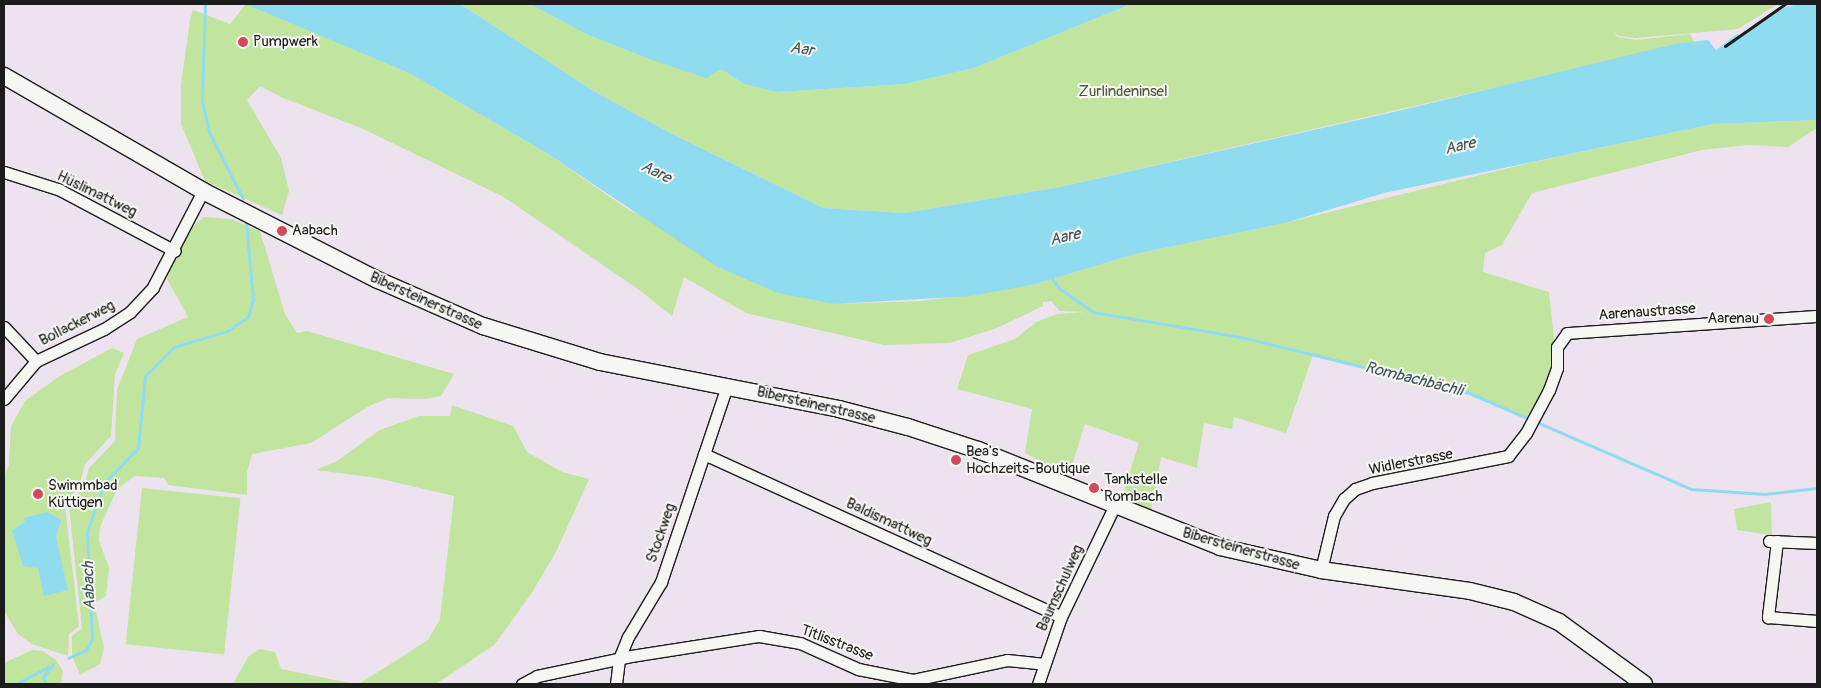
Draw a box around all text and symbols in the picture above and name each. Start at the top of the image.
place label: Pumpwerk [253,33,318,51]
marker: Pumpwerk [237,36,249,48]
water label: Aar [789,38,815,60]
park label: Zurlindeninsel [1078,83,1168,101]
water label: Aare [1443,133,1477,159]
water label: Aare [638,157,674,187]
street label: Hüslimattweg [54,167,140,221]
place label: Aabach [292,222,338,240]
water label: Aare [1048,224,1082,250]
marker: Aabach [276,225,288,237]
street label: Bibersteinerstrasse [367,268,485,334]
street label: Bollackerweg [36,296,118,350]
street label: Aarenaustrasse [1598,300,1696,324]
place label: Aarenau [1707,310,1759,328]
marker: Aarenau [1763,313,1775,325]
water label: Rombachbächli [1363,358,1465,400]
street label: Bibersteinerstrasse [755,383,877,427]
place label: Bea's Hochzeits-Boutique [966,442,1090,477]
street label: Widlerstrasse [1368,445,1454,479]
marker: Bea's Hochzeits-Boutique [950,454,962,466]
place label: Tankstelle Rombach [1104,470,1167,505]
place label: Swimmbad Küttigen [48,476,118,511]
marker: Tankstelle Rombach [1088,482,1100,494]
marker: Swimmbad Küttigen [32,488,44,500]
street label: Baldismattweg [843,494,935,550]
street label: Stockweg [642,501,680,565]
street label: Bibersteinerstrasse [1180,524,1302,574]
street label: Baumschulweg [1033,542,1087,634]
water label: Aabach [79,561,99,611]
street label: Titlisstrasse [798,621,876,665]

